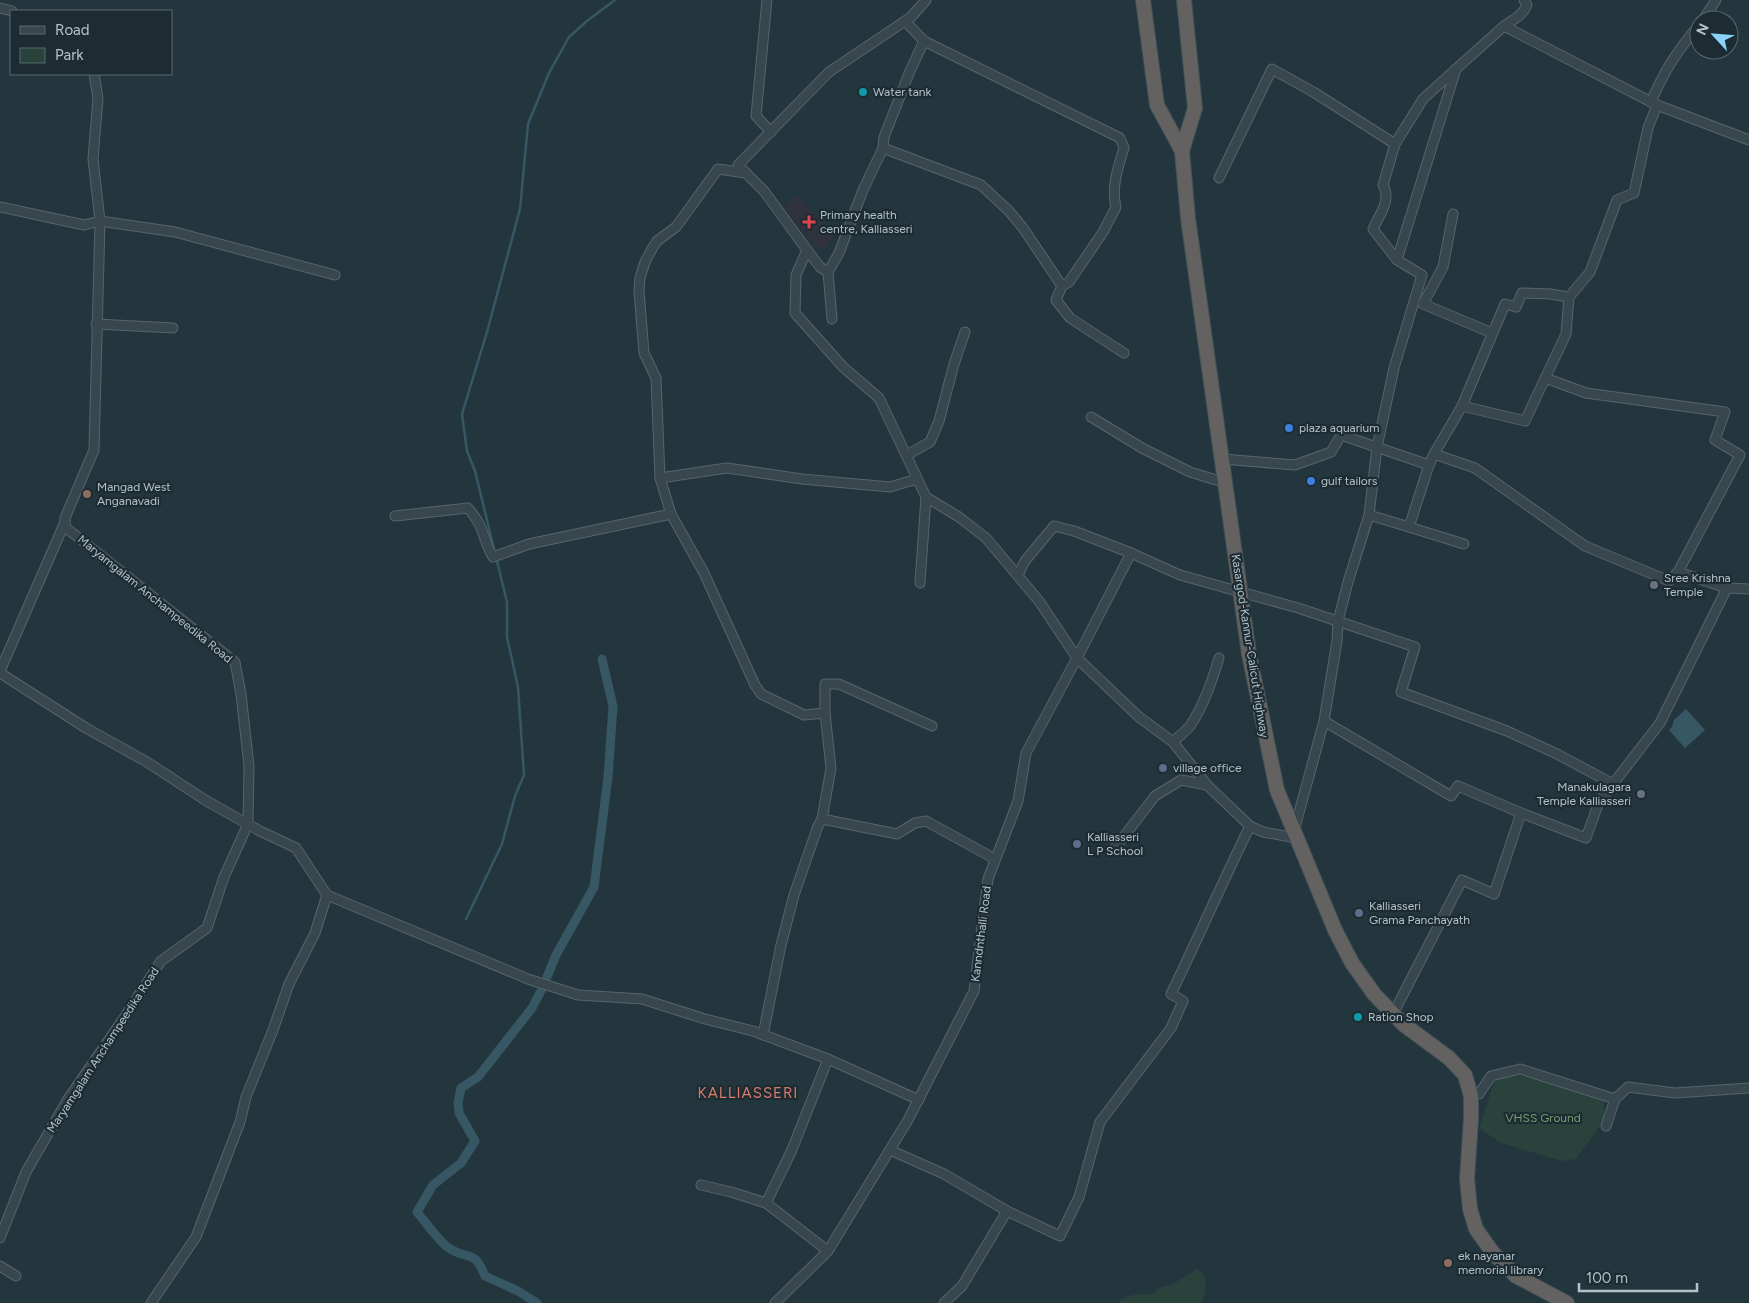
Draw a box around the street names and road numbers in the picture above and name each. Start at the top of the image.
street label: Maryamgalam Anchampeedika Road [75,532,235,666]
street label: Kasargod-Kannur-Calicut Highway [1229,553,1272,739]
street label: Kanndnthalli Road [968,885,994,983]
street label: Maryamgalam Anchampeedika Road [44,965,162,1135]

